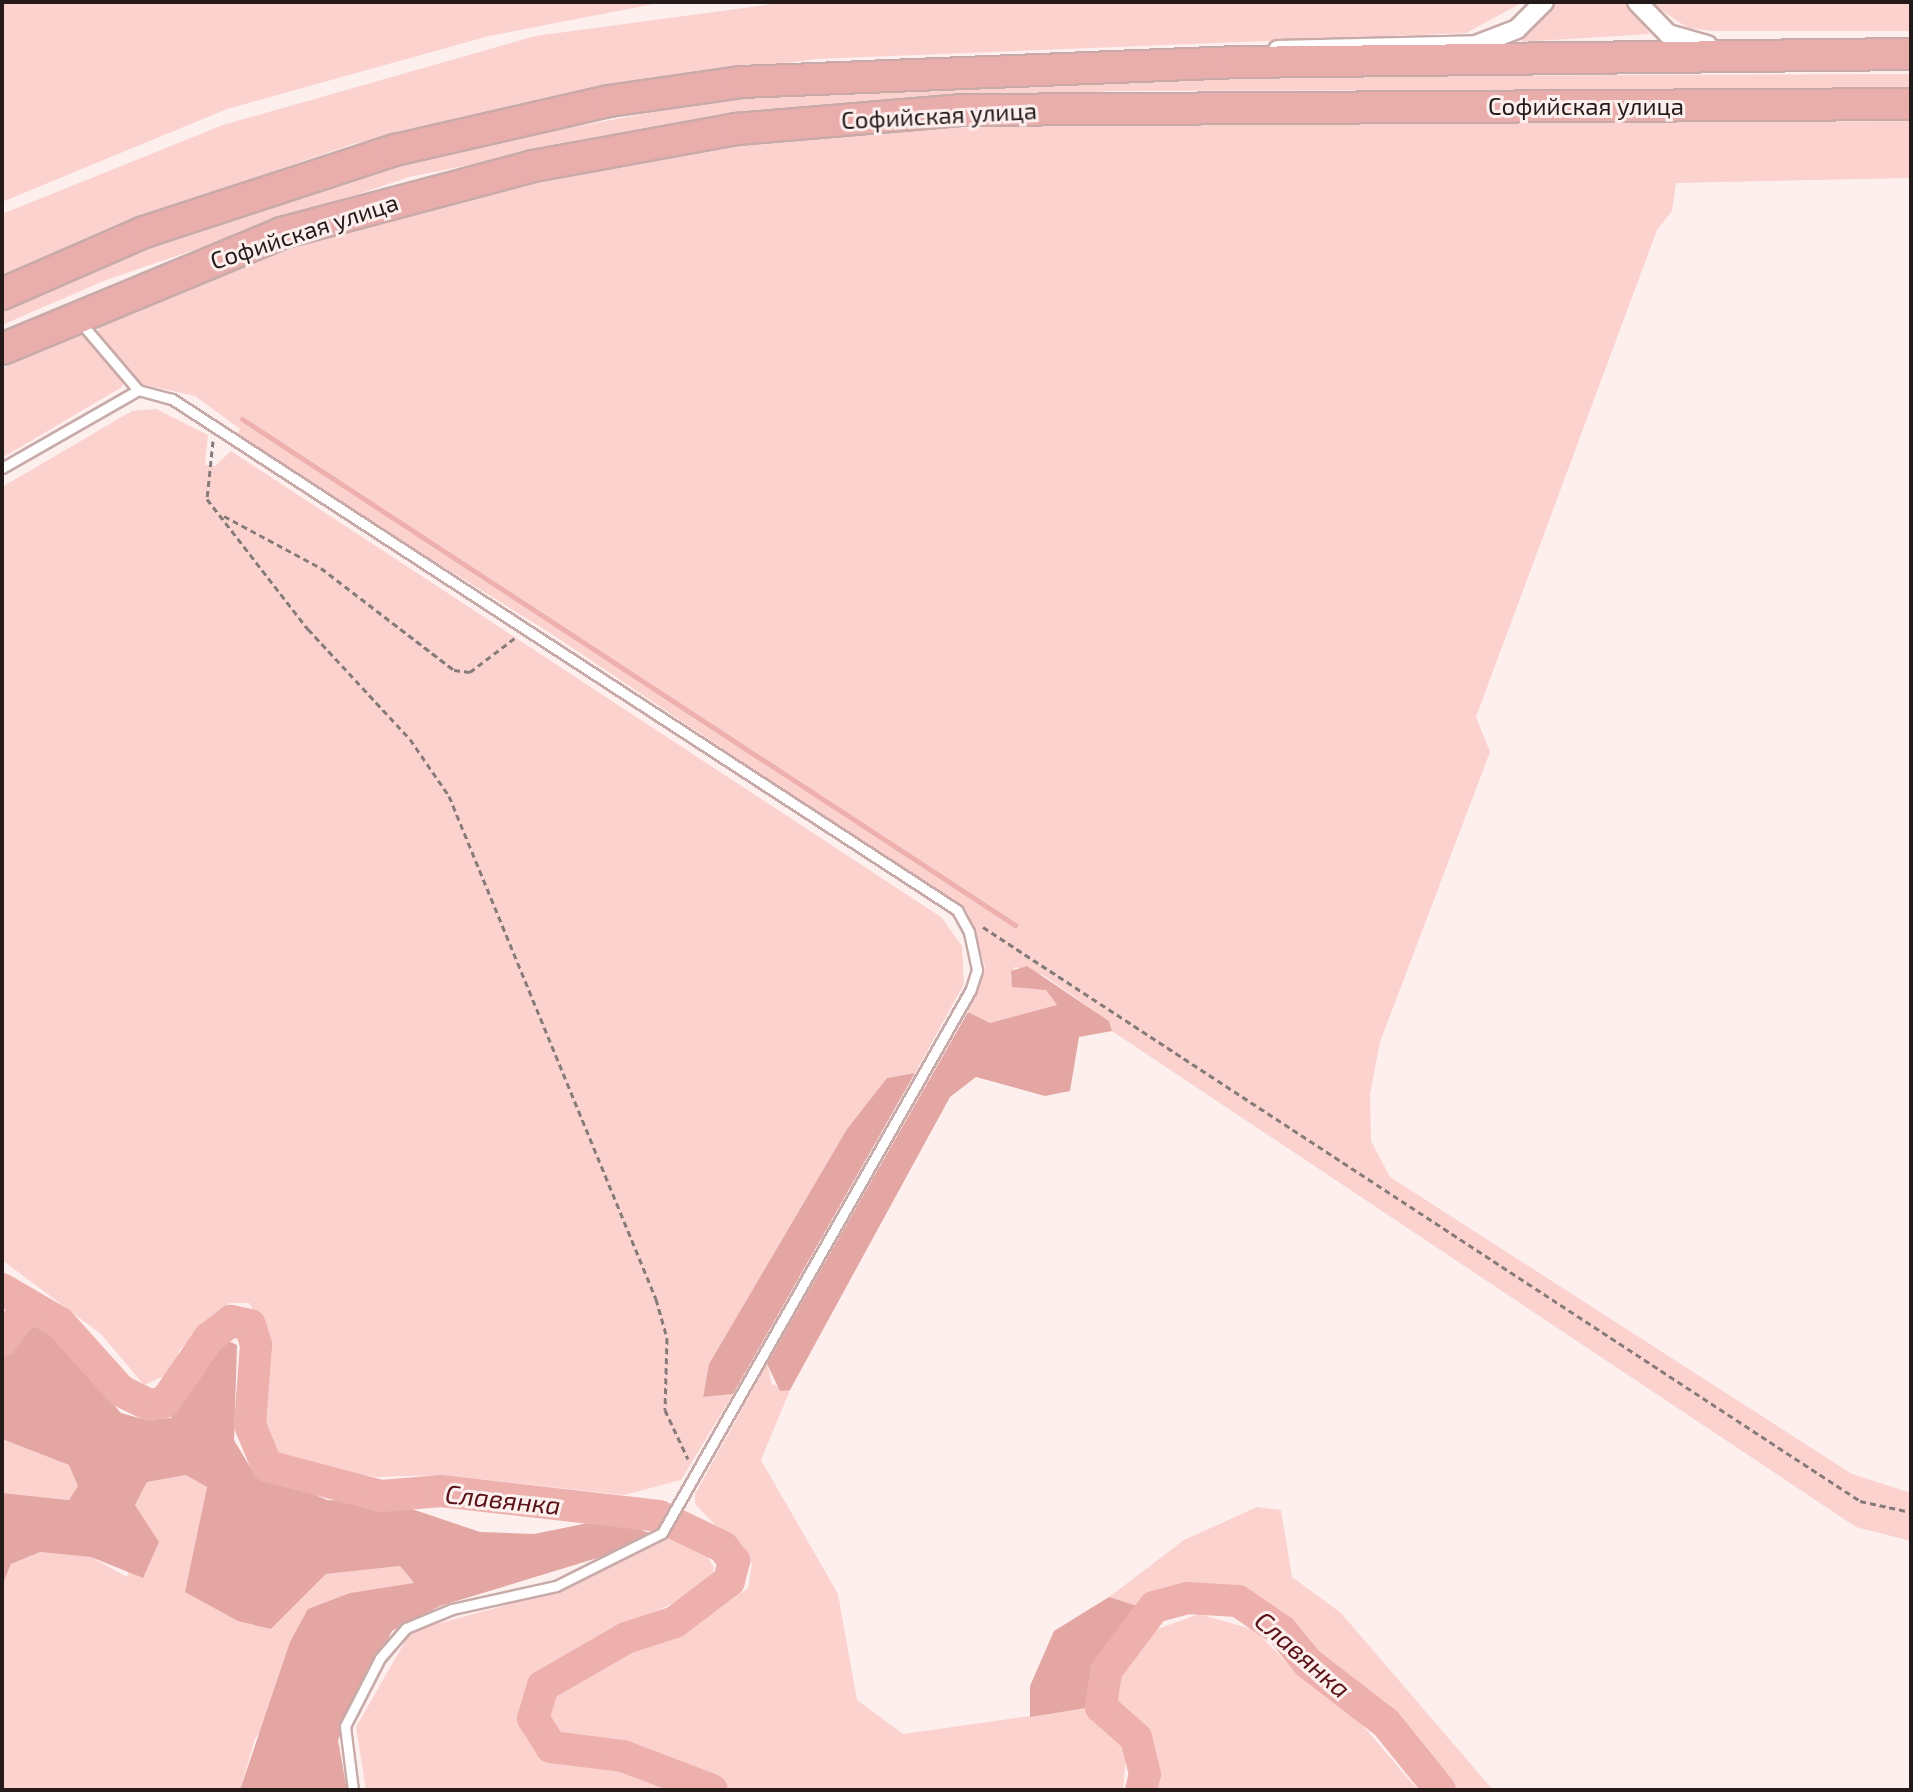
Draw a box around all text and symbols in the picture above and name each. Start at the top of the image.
street label: Софийская улица [1488,92,1684,120]
street label: Софийская улица [840,95,1038,135]
street label: Софийская улица [206,187,402,275]
water label: Славянка [444,1477,562,1521]
water label: Славянка [1249,1604,1357,1704]

